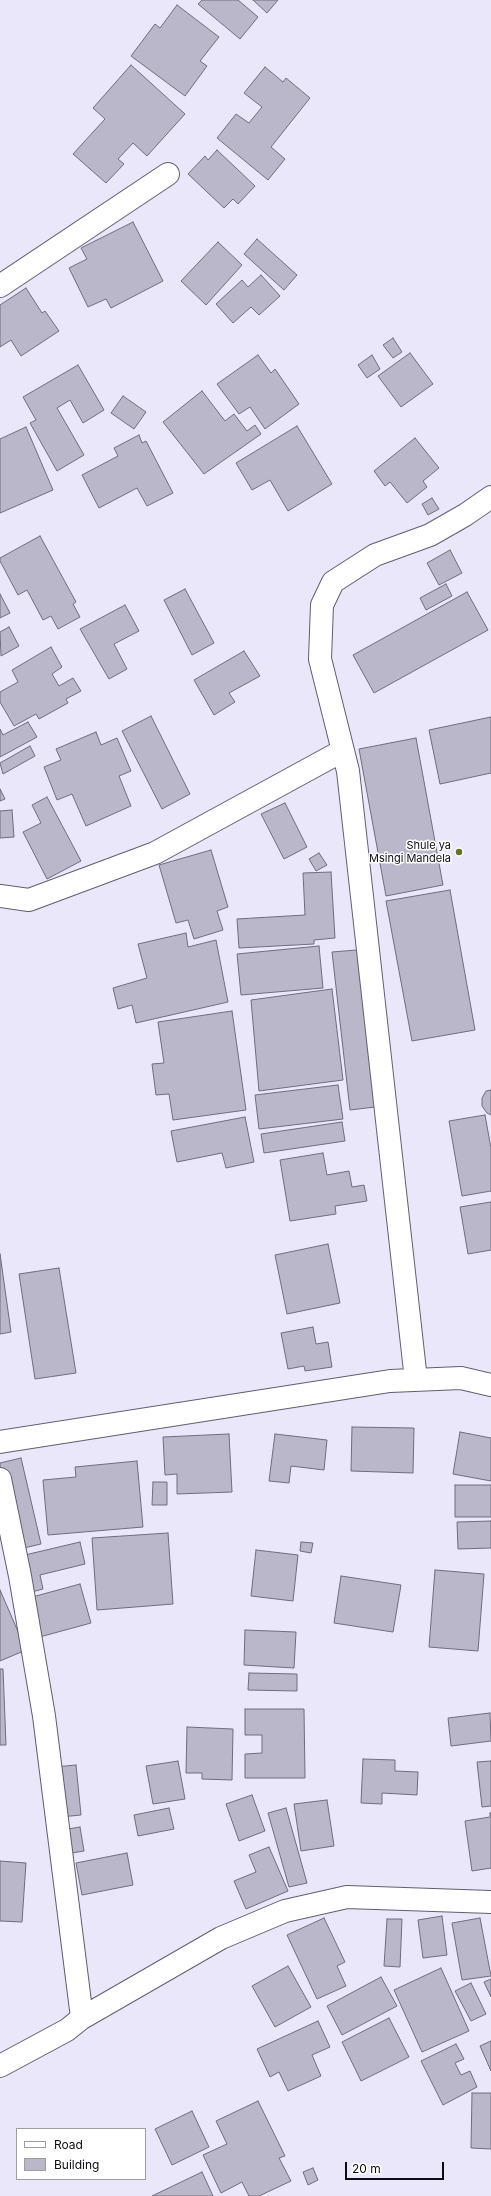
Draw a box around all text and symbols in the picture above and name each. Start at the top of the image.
place label: Shule ya Msingi Mandela [369,839,451,865]
marker: Shule ya Msingi Mandela [454,847,464,857]
legend [16,2128,146,2180]
text: Road [54,2137,83,2152]
scale bar [347,2154,446,2180]
text: Building [54,2157,99,2172]
text: 20 m [352,2161,381,2176]

